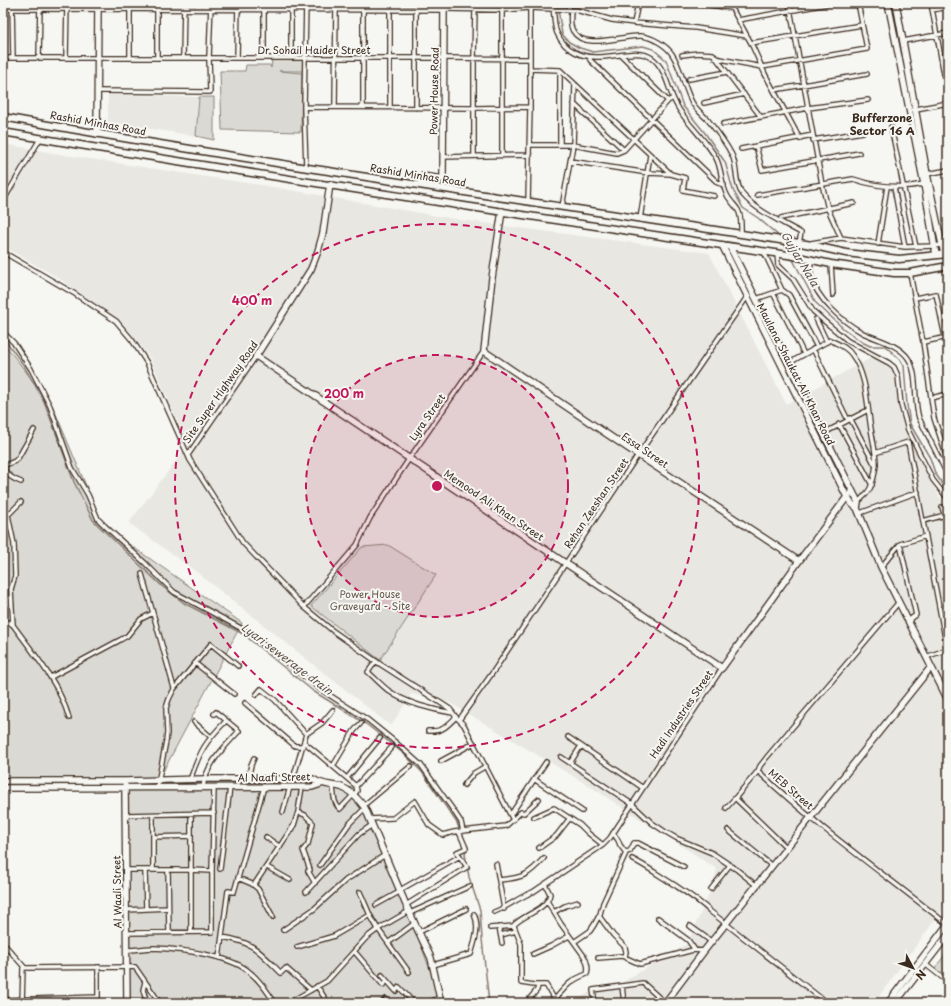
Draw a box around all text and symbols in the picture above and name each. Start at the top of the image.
street label: Dr Sohail Haider Street [257,42,371,57]
street label: Power House Road [425,47,442,135]
street label: Rashid Minhas Road [49,107,148,138]
district label: Bufferzone Sector 16 A [849,109,915,139]
street label: Rashid Minhas Road [369,160,468,190]
water label: Gujjar Nala [777,228,824,291]
text: 400 m [232,291,272,309]
street label: Maulana Shaukat Ali Khan Road [754,300,839,448]
street label: Site Super Highway Road [178,337,262,447]
text: 200 m [324,384,364,402]
street label: Lyra Street [405,390,449,444]
street label: Essa Street [619,428,672,471]
street label: Rehan Zeeshan Street [560,455,631,551]
street label: Memood Ali Khan Street [441,465,547,544]
centre of rings [430,479,444,493]
park label: Power House Graveyard - Site [330,586,410,614]
water label: Lyari sewerage drain [238,619,337,699]
street label: Hadi Industries Street [645,667,716,761]
street label: MEB Street [765,765,817,812]
street label: Al Naafi Street [238,768,310,785]
street label: Al Waali Street [108,855,125,929]
north arrow [893,948,933,988]
text: N [911,966,930,984]

